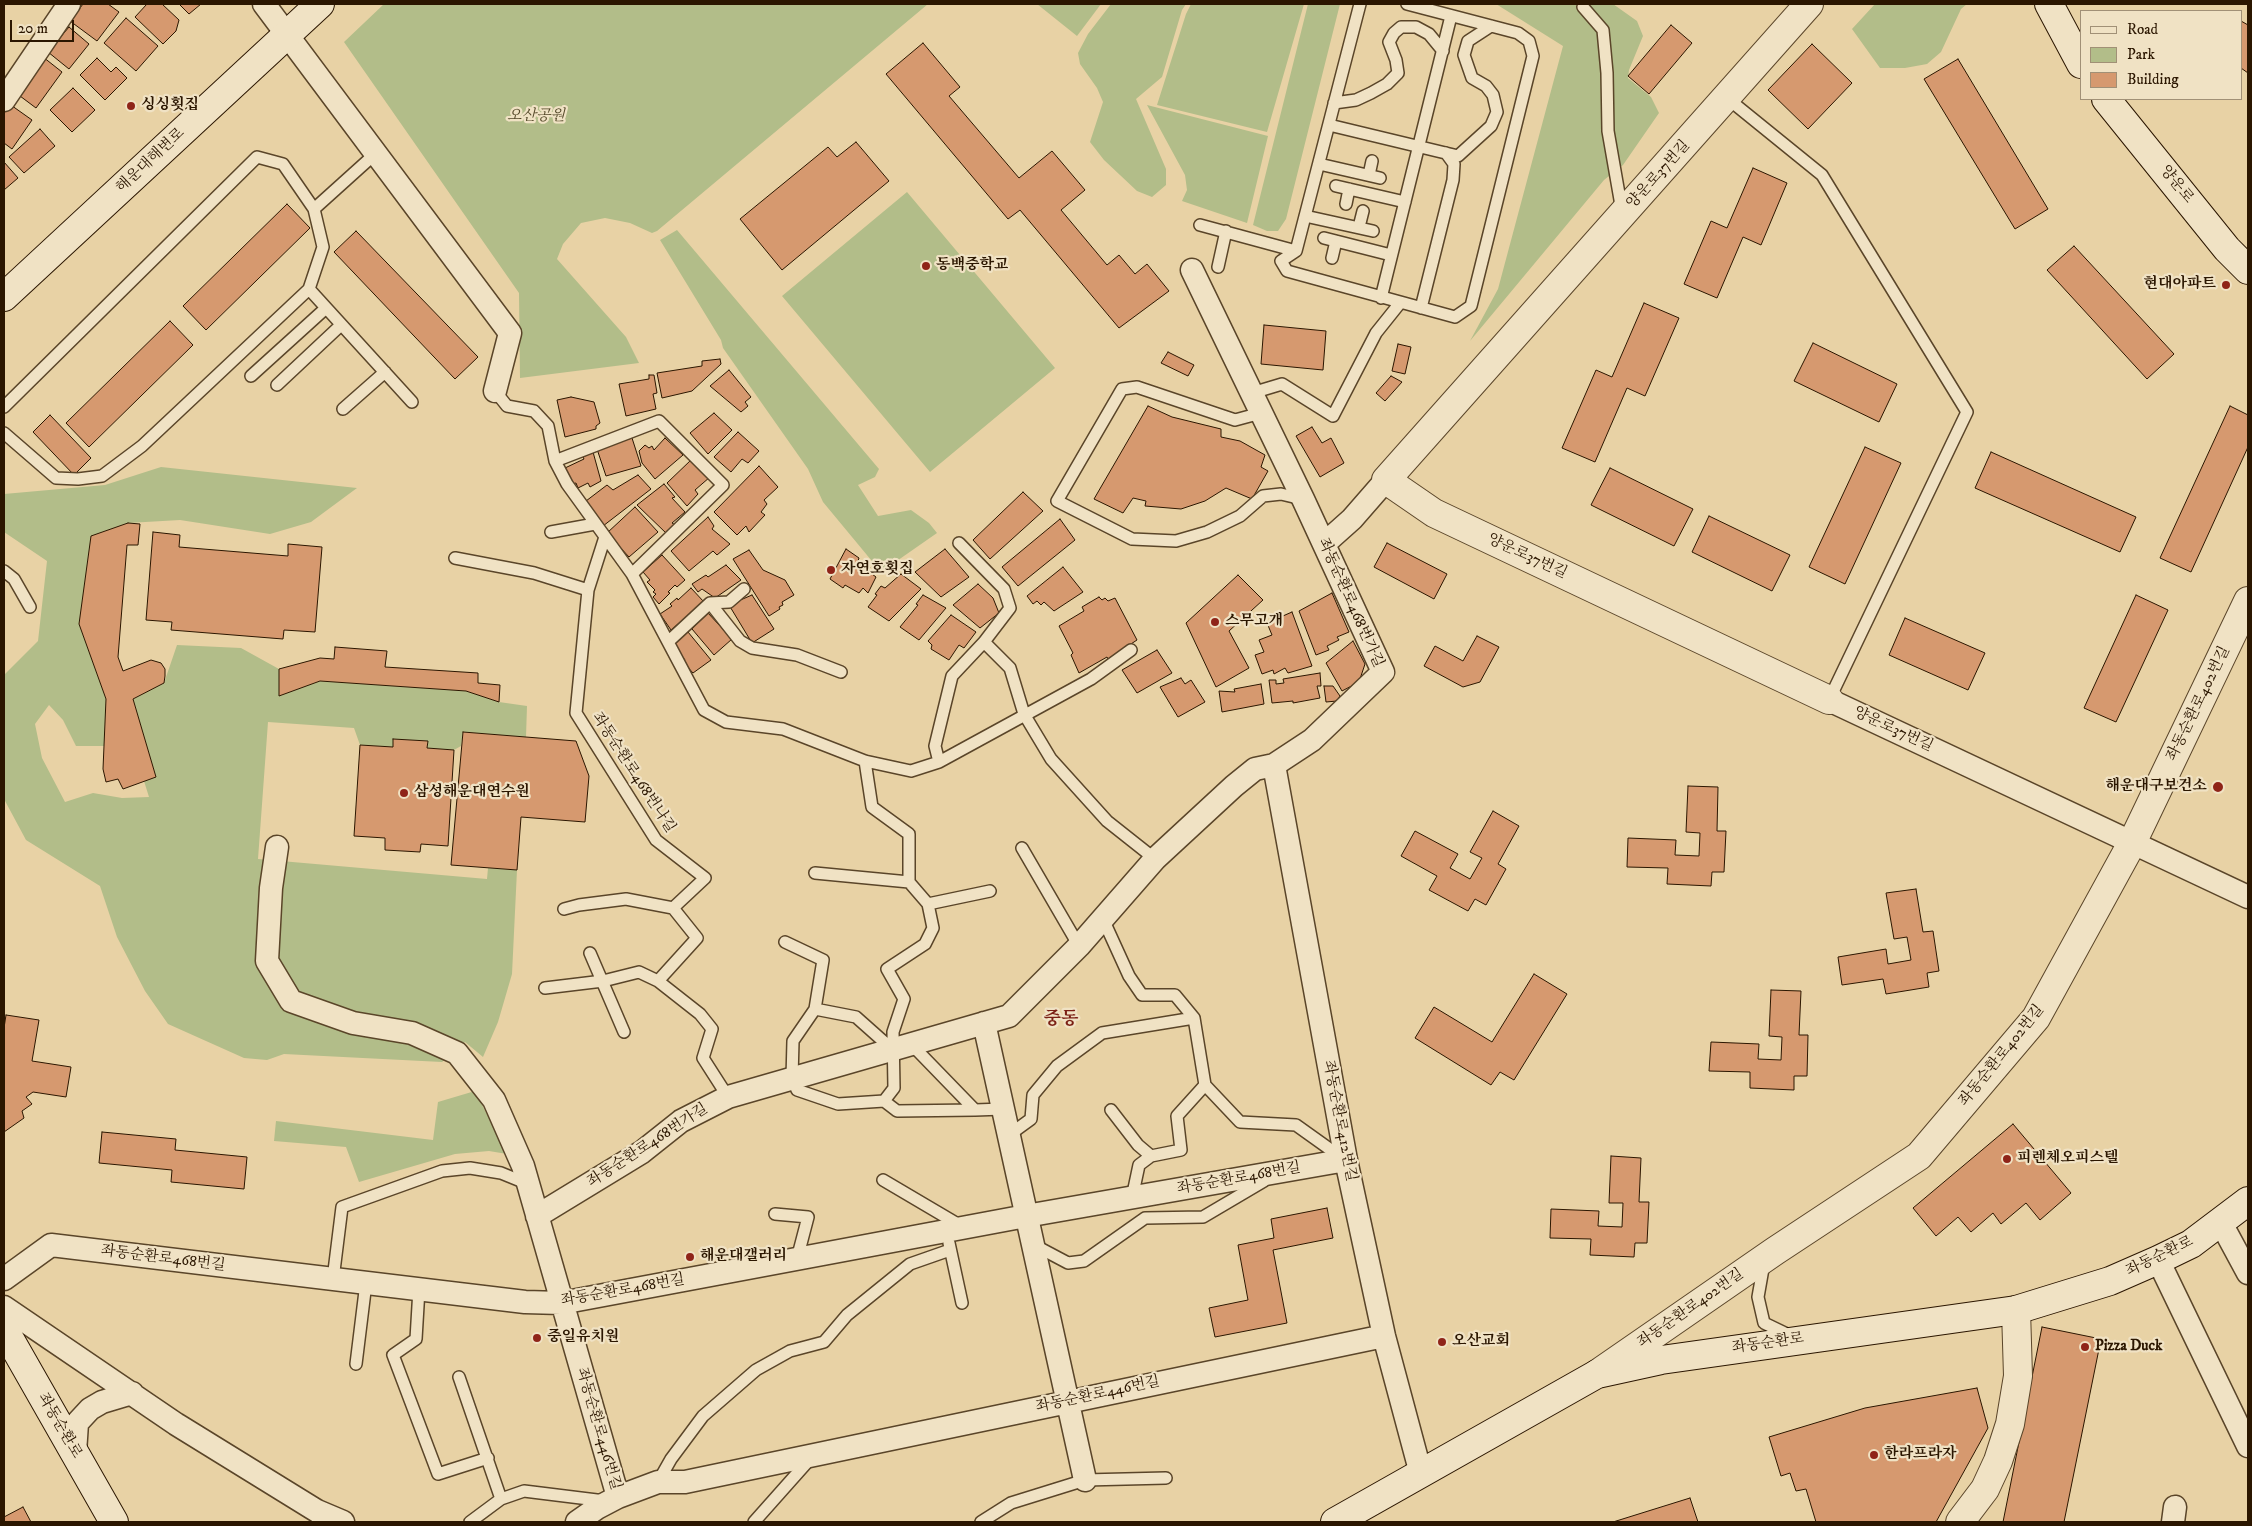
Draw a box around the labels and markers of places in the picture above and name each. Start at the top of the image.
place label: 싱싱횟집 [141,97,199,115]
marker: 싱싱횟집 [125,100,137,112]
place label: 동백중학교 [936,257,1008,275]
marker: 동백중학교 [920,260,932,272]
place label: 현대아파트 [2144,276,2216,294]
marker: 현대아파트 [2220,279,2232,291]
place label: 자연호횟집 [841,561,913,579]
marker: 자연호횟집 [825,564,837,576]
place label: 스무고개 [1225,613,1283,631]
marker: 스무고개 [1209,616,1221,628]
place label: 해운대구보건소 [2106,778,2207,796]
marker: 해운대구보건소 [2211,780,2225,794]
place label: 삼성해운대연수원 [414,784,530,802]
marker: 삼성해운대연수원 [398,787,410,799]
place label: 피렌체오피스텔 [2017,1150,2118,1168]
marker: 피렌체오피스텔 [2001,1153,2013,1165]
place label: 해운대갤러리 [700,1248,787,1266]
marker: 해운대갤러리 [684,1251,696,1263]
place label: 중일유치원 [547,1329,619,1347]
marker: 중일유치원 [531,1332,543,1344]
place label: 오산교회 [1452,1333,1510,1351]
marker: 오산교회 [1436,1336,1448,1348]
place label: Pizza Duck [2095,1338,2162,1356]
marker: Pizza Duck [2079,1341,2091,1353]
place label: 한라프라자 [1884,1446,1956,1464]
marker: 한라프라자 [1868,1449,1880,1461]

